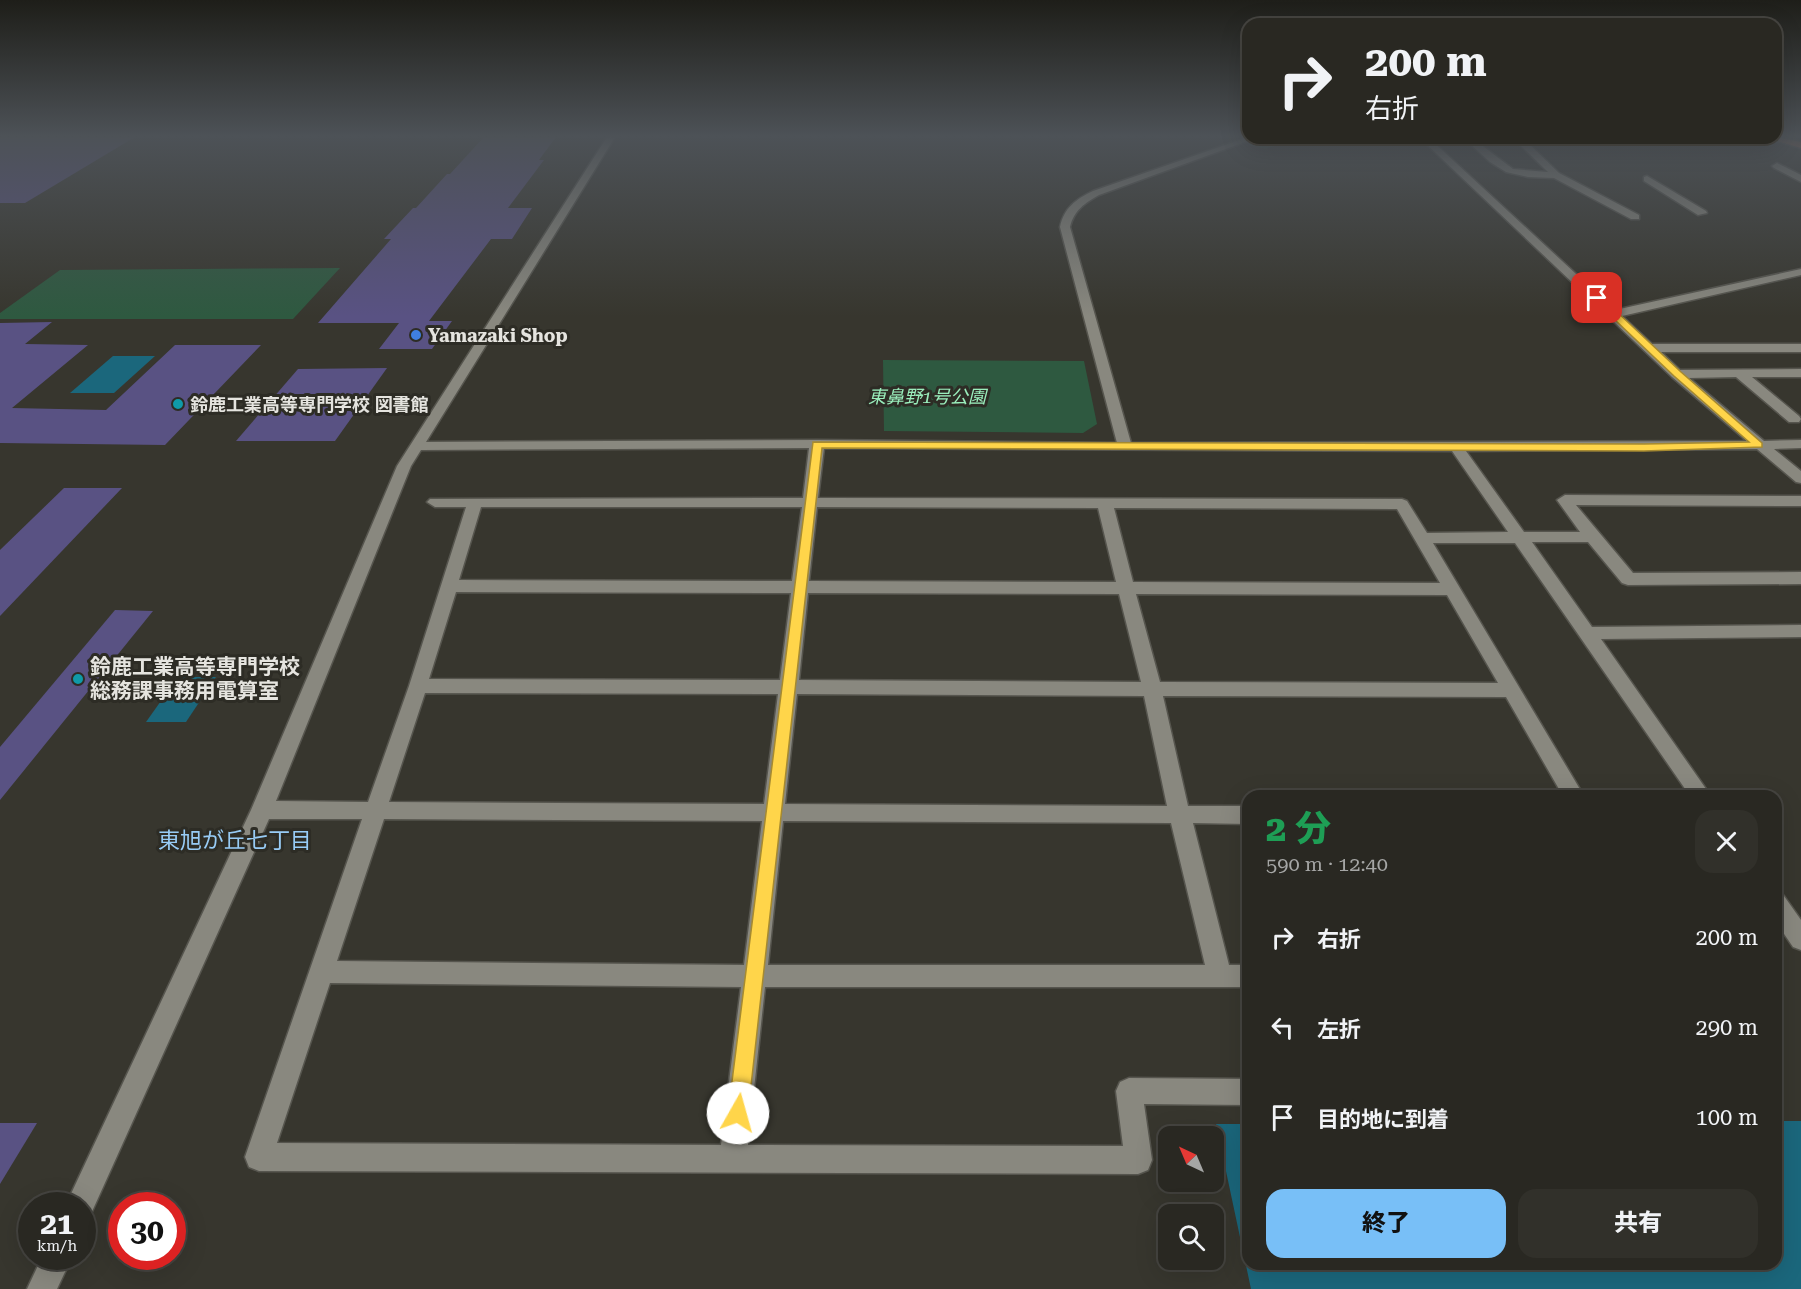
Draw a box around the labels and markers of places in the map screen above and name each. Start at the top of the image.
pin [1571,272,1622,323]
place label: Yamazaki Shop [428,325,568,346]
marker: Yamazaki Shop [409,328,423,342]
place label: 鈴鹿工業高等専門学校 図書館 [190,394,429,415]
marker: 鈴鹿工業高等専門学校 図書館 [171,397,185,411]
place label: 鈴鹿工業高等専門学校 総務課事務用電算室 [90,655,300,703]
marker: 鈴鹿工業高等専門学校 総務課事務用電算室 [71,672,85,686]

